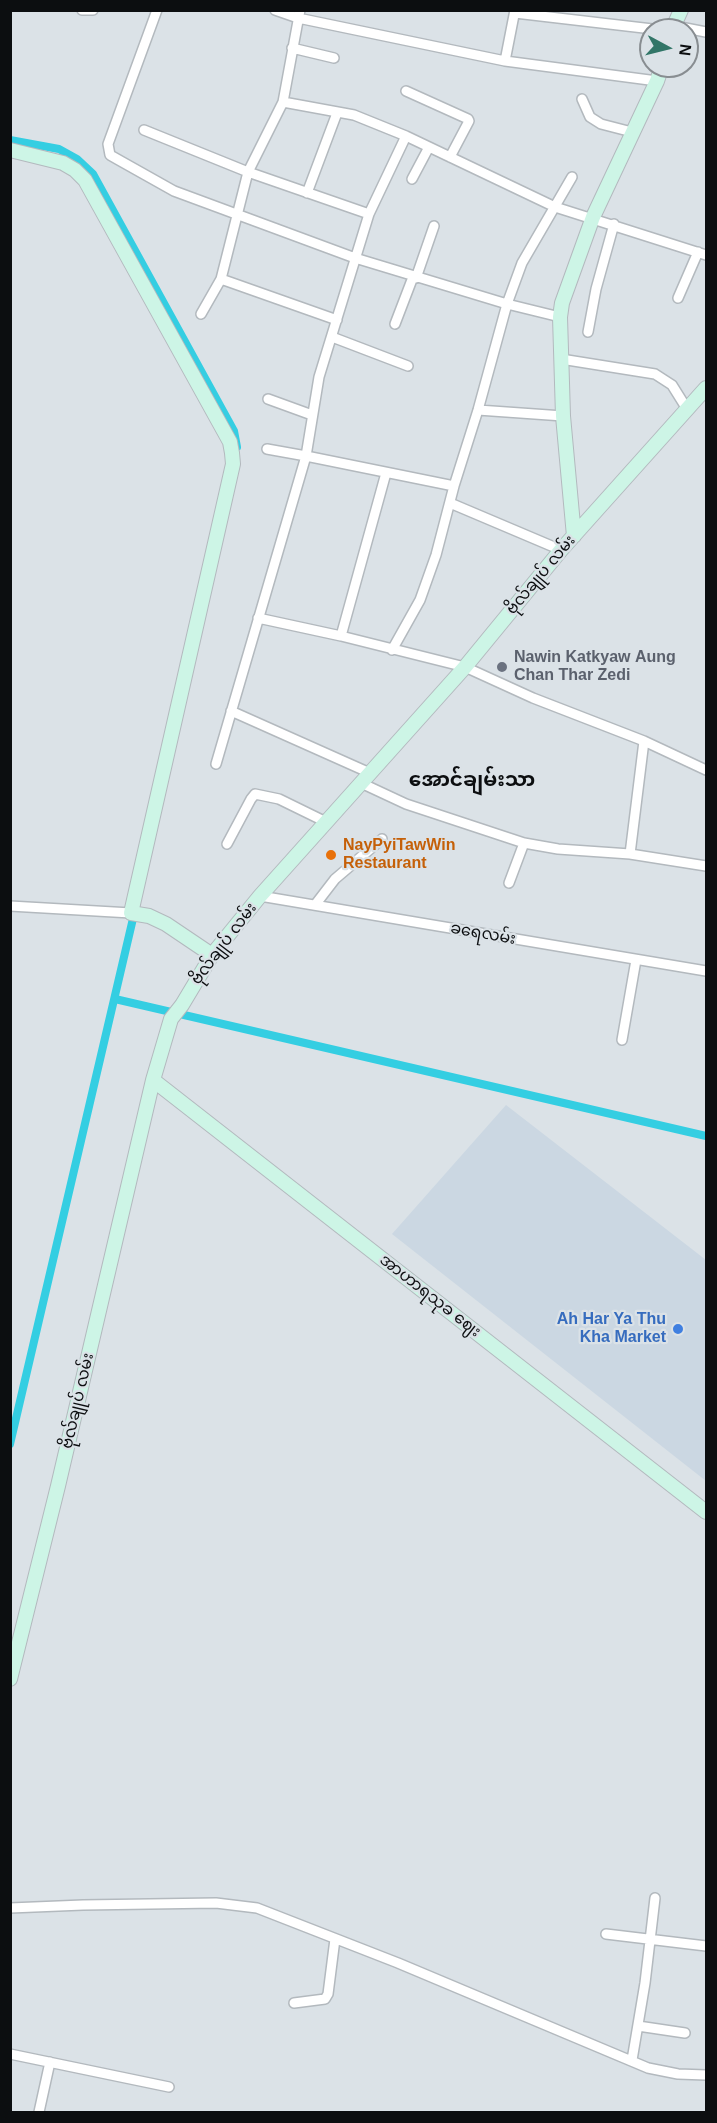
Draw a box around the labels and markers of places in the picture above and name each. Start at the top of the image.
place label: Nawin Katkyaw Aung Chan Thar Zedi [514,648,676,686]
marker: Nawin Katkyaw Aung Chan Thar Zedi [495,660,509,674]
place label: NayPyiTawWin Restaurant [343,836,455,874]
marker: NayPyiTawWin Restaurant [324,848,338,862]
place label: Ah Har Ya Thu Kha Market [557,1310,666,1348]
marker: Ah Har Ya Thu Kha Market [671,1322,685,1336]

